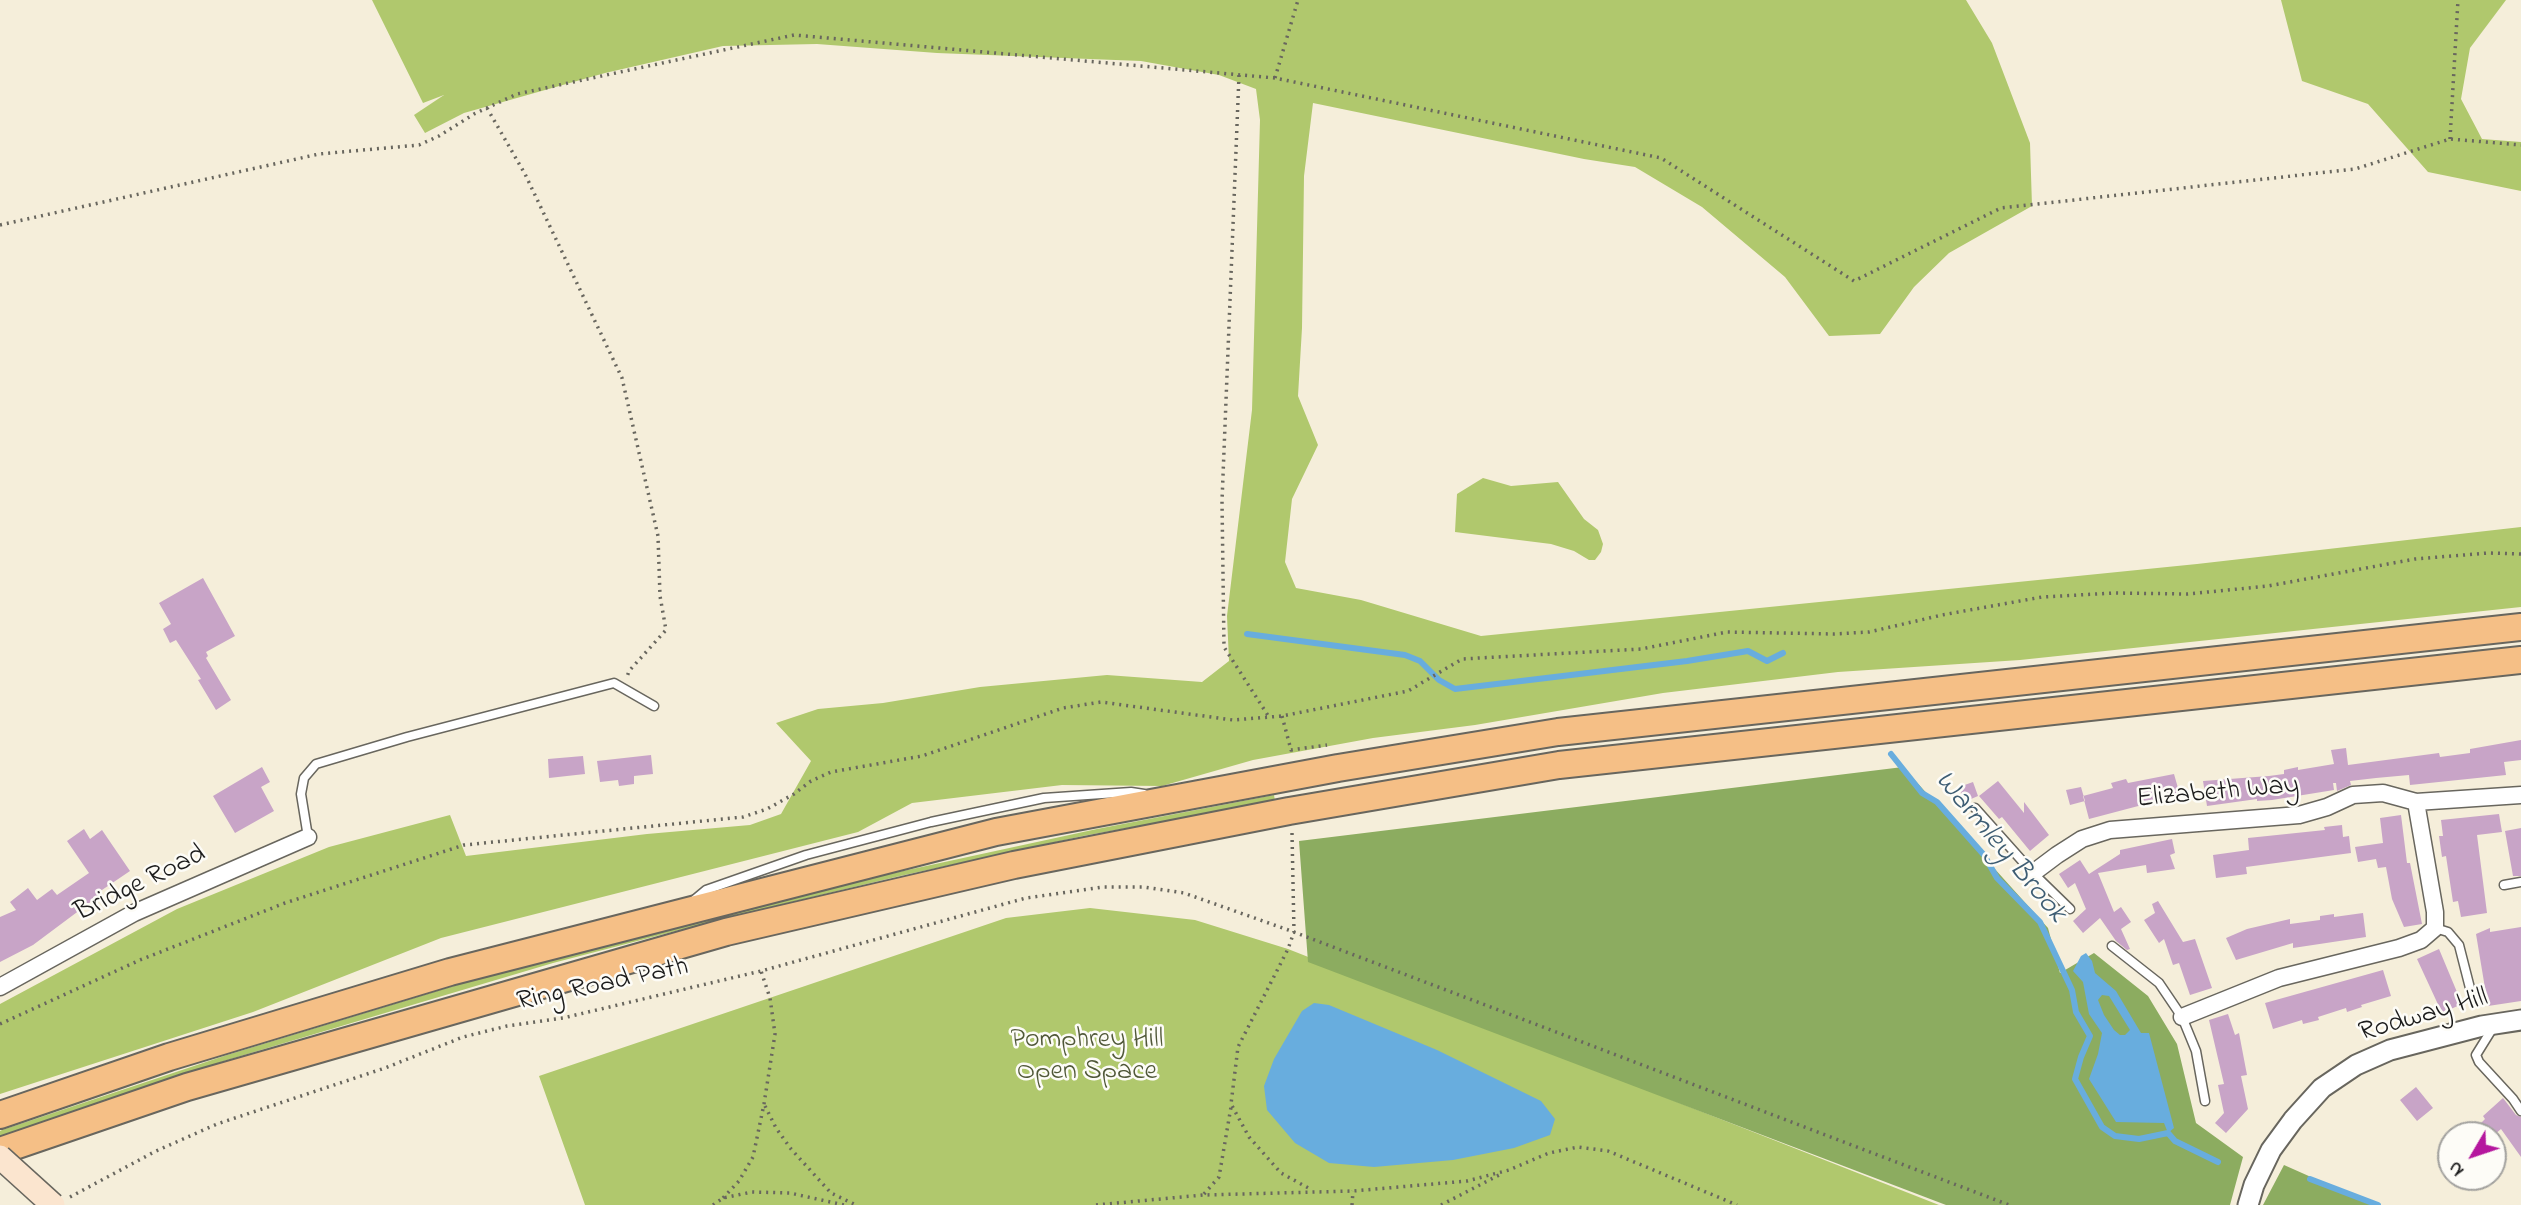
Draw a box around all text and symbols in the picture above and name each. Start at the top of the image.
water label: Warmley Brook [1925,765,2073,931]
street label: Elizabeth Way [2135,770,2301,818]
street label: Bridge Road [70,839,212,931]
street label: Ring Road Path [514,951,692,1021]
street label: Rodway Hill [2356,983,2492,1051]
park label: Pomphrey Hill Open Space [1010,1024,1164,1090]
north arrow [2437,1121,2507,1191]
text: N [2442,1155,2471,1182]

